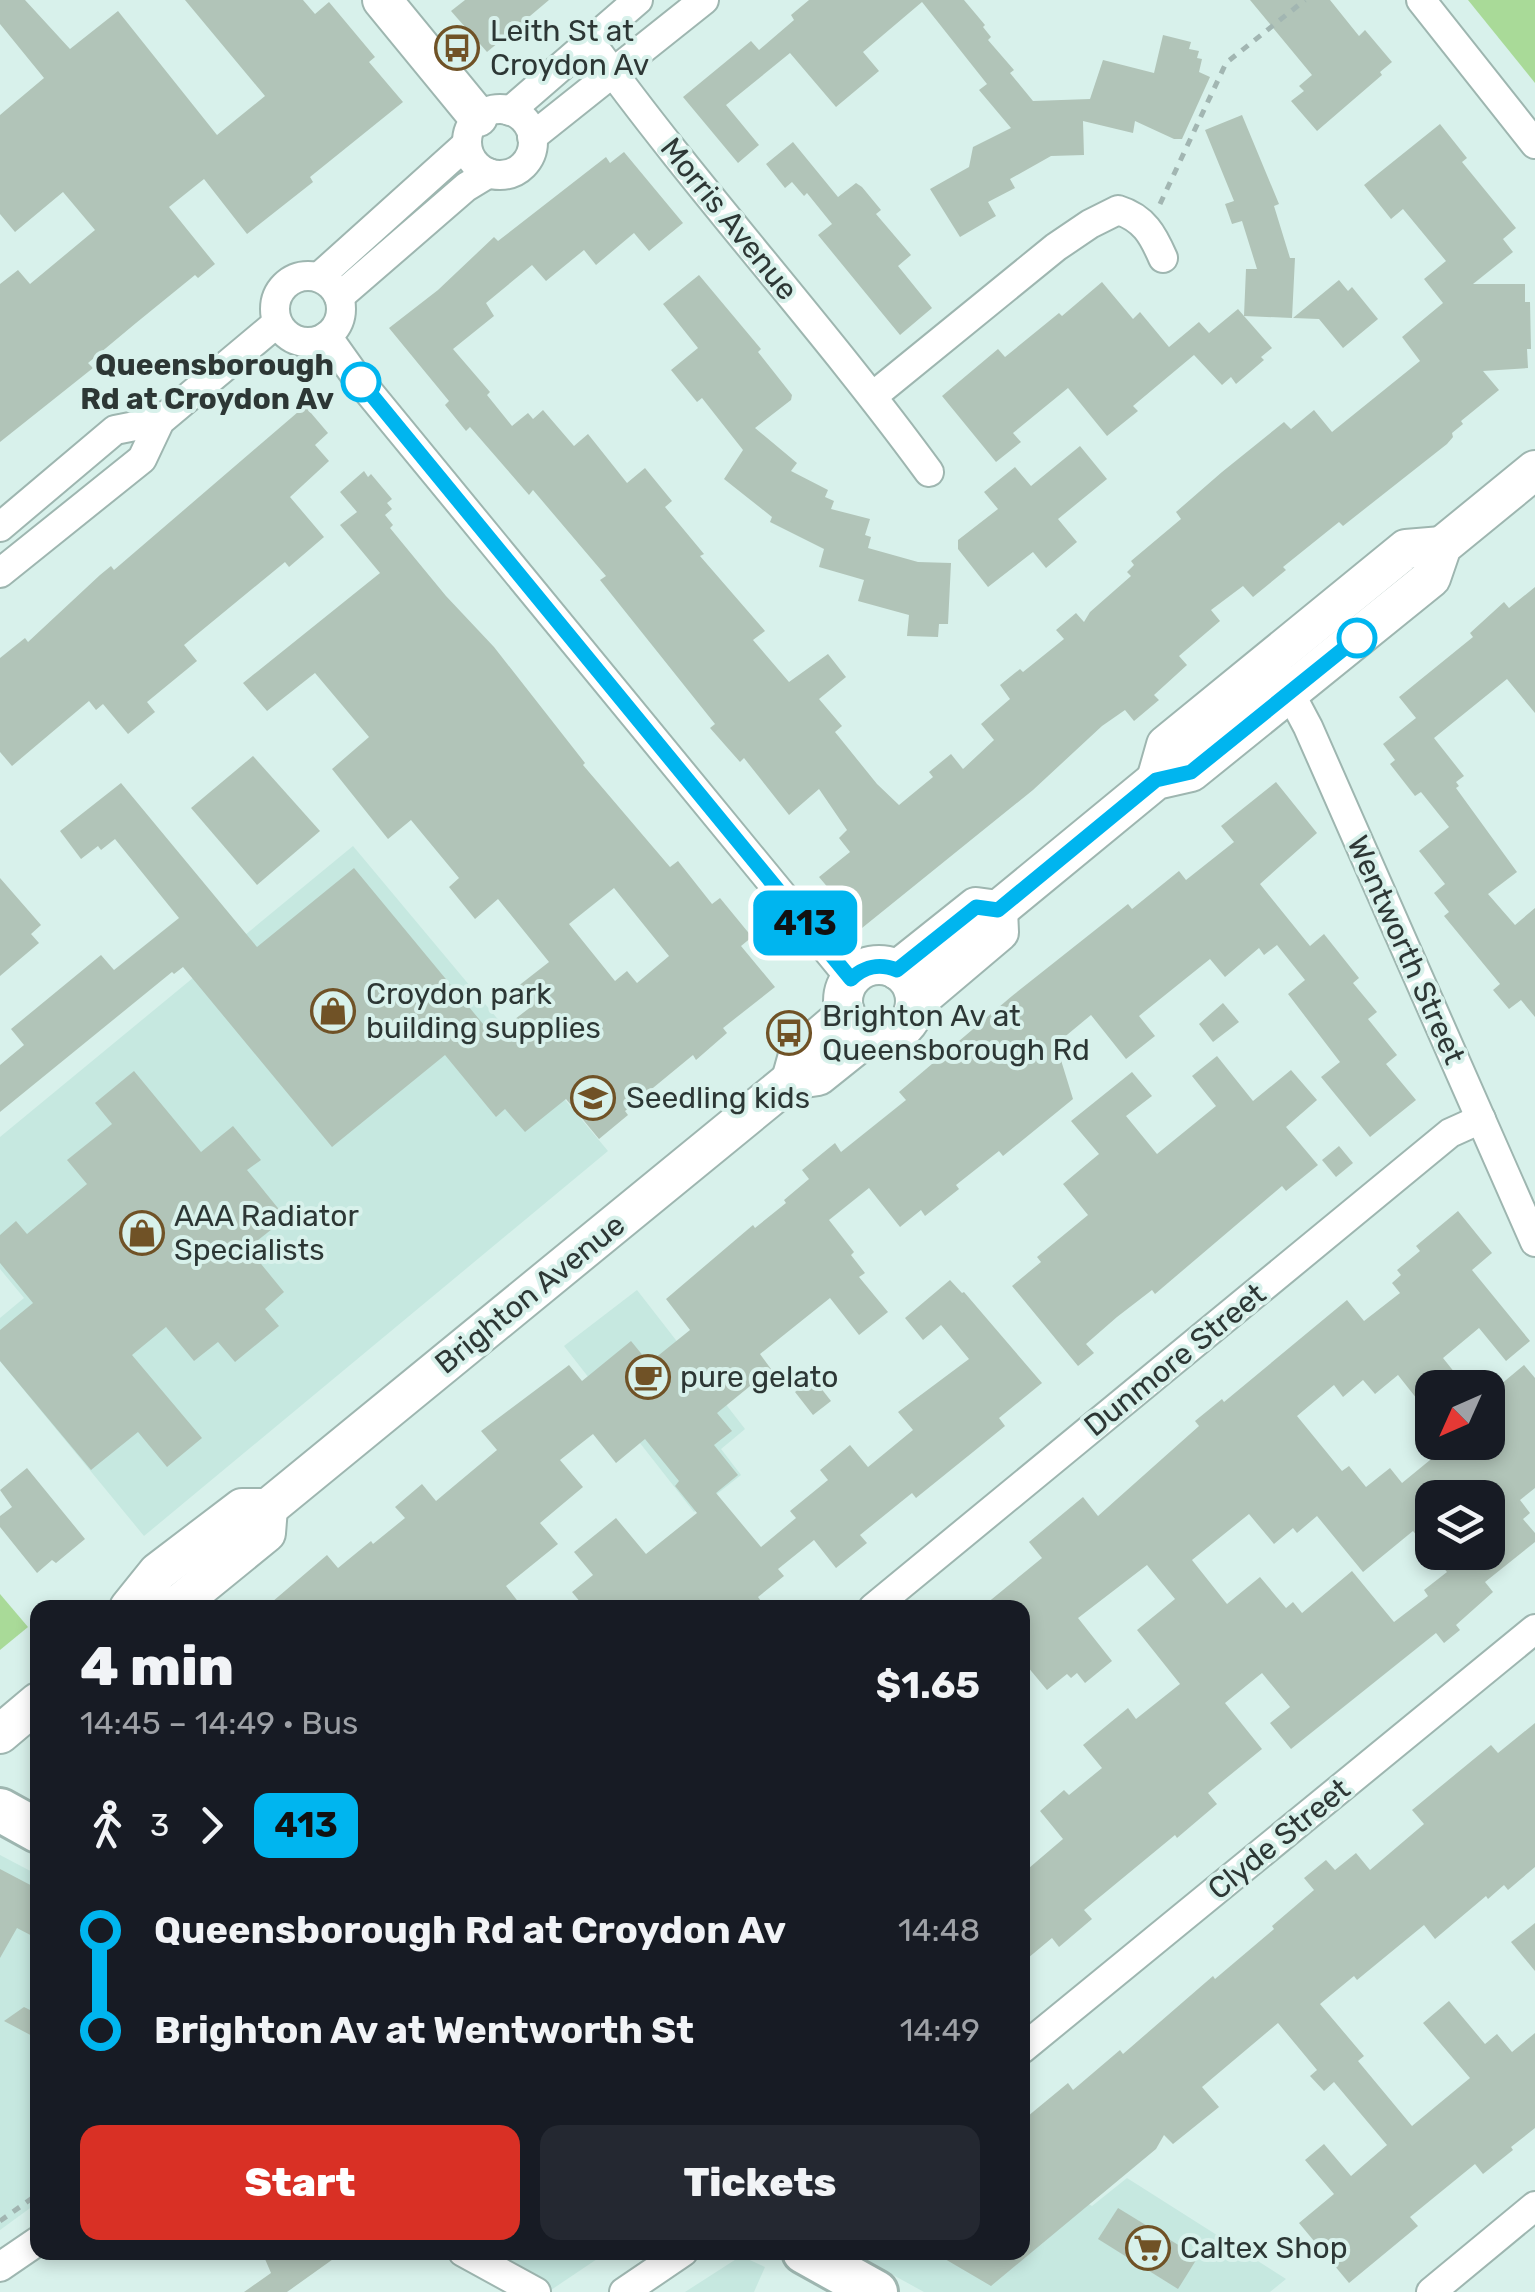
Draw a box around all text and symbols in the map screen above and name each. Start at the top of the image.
place label: Leith St at Croydon Av [490,13,649,83]
bus stop icon: Leith St at Croydon Av [434,25,480,71]
street label: Morris Avenue [653,131,805,307]
place label: Queensborough Rd at Croydon Av [80,347,334,417]
marker: Queensborough Rd at Croydon Av [342,363,380,401]
unlabelled marker [1338,619,1376,657]
street label: Wentworth Street [1339,830,1473,1070]
line badge: 413 [748,890,862,956]
text: 413 [773,902,837,944]
place label: Croydon park building supplies [366,976,601,1046]
shop icon: Croydon park building supplies [310,988,356,1034]
place label: Brighton Av at Queensborough Rd [822,998,1090,1068]
bus stop icon: Brighton Av at Queensborough Rd [766,1010,812,1056]
school or university icon: Seedling kids [570,1075,616,1121]
place label: Seedling kids [626,1080,810,1116]
place label: AAA Radiator Specialists [174,1198,360,1268]
street label: Brighton Avenue [428,1207,632,1381]
shop icon: AAA Radiator Specialists [119,1210,165,1256]
street label: Dunmore Street [1077,1276,1273,1444]
cafe icon: pure gelato [625,1354,671,1400]
place label: pure gelato [680,1359,839,1395]
north arrow [1415,1370,1505,1460]
map controls [1415,1370,1505,1570]
button: layers [1415,1480,1505,1570]
text: 4 min [80,1634,234,1699]
text: $1.65 [876,1662,980,1708]
text: 14:45 – 14:49 · Bus [80,1704,358,1742]
street label: Clyde Street [1201,1771,1357,1907]
icon: walk [80,1798,135,1853]
icon: forward [184,1798,239,1853]
text: 413 [274,1804,338,1846]
text: 3 [150,1806,169,1844]
text: Queensborough Rd at Croydon Av [154,1907,786,1953]
text: 14:48 [898,1911,980,1949]
text: Brighton Av at Wentworth St [154,2007,694,2053]
text: 14:49 [900,2011,980,2049]
button: Start [80,2125,520,2240]
button: Tickets [540,2125,980,2240]
supermarket icon: Caltex Shop [1125,2225,1171,2271]
place label: Caltex Shop [1180,2230,1348,2266]

